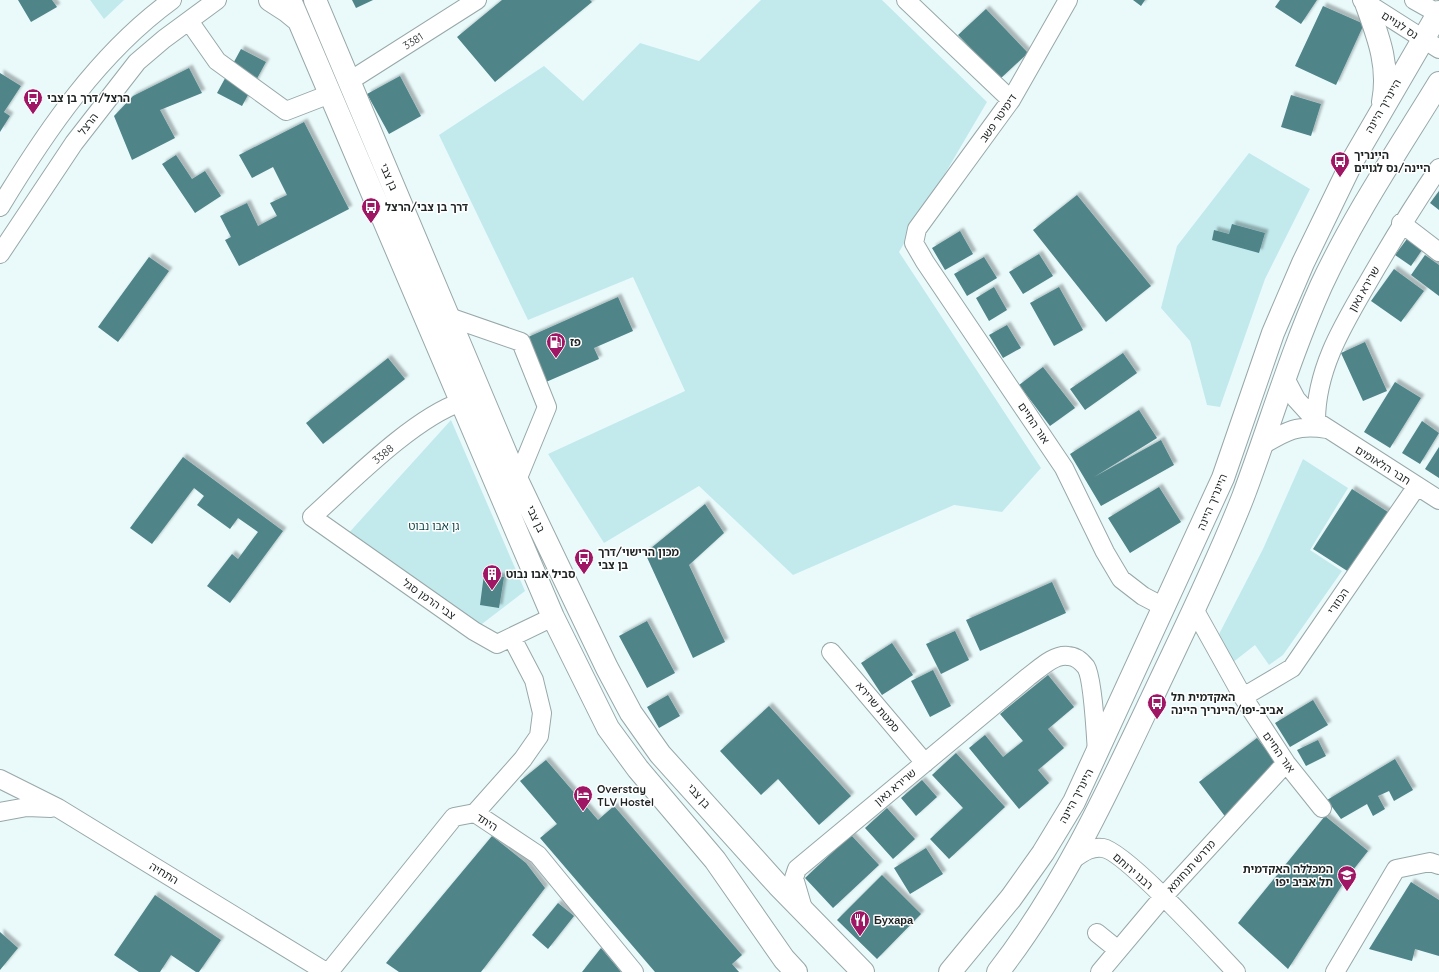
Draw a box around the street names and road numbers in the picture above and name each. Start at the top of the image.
street label: נס לגויים [1379,8,1421,42]
street label: 3381 [400,29,426,53]
street label: היינריך היינה [1362,76,1404,135]
street label: דימיטר פשב [976,91,1020,145]
street label: הרצל [75,110,101,138]
street label: בן צבי [377,161,401,193]
street label: שרירא גאון [1345,264,1383,314]
street label: אור החיים [1015,400,1053,446]
street label: 3388 [370,441,397,467]
street label: חבר הלאומים [1353,442,1413,488]
street label: היינריך היינה [1194,472,1230,532]
street label: בן צבי [524,503,548,535]
street label: צבי הרמן סגל [400,576,458,622]
street label: הכוזרי [1324,585,1352,617]
street label: סמטת שרירא [853,679,903,735]
street label: אור החיים [1260,729,1298,775]
street label: שרירא גאון [871,765,919,809]
street label: היינריך היינה [1056,766,1096,826]
street label: בן צבי [684,781,714,811]
street label: היתד [474,810,501,834]
street label: מדרש תנחומא [1164,837,1218,895]
street label: רבנו ירוחם [1110,850,1156,892]
street label: התחיה [147,859,181,887]

